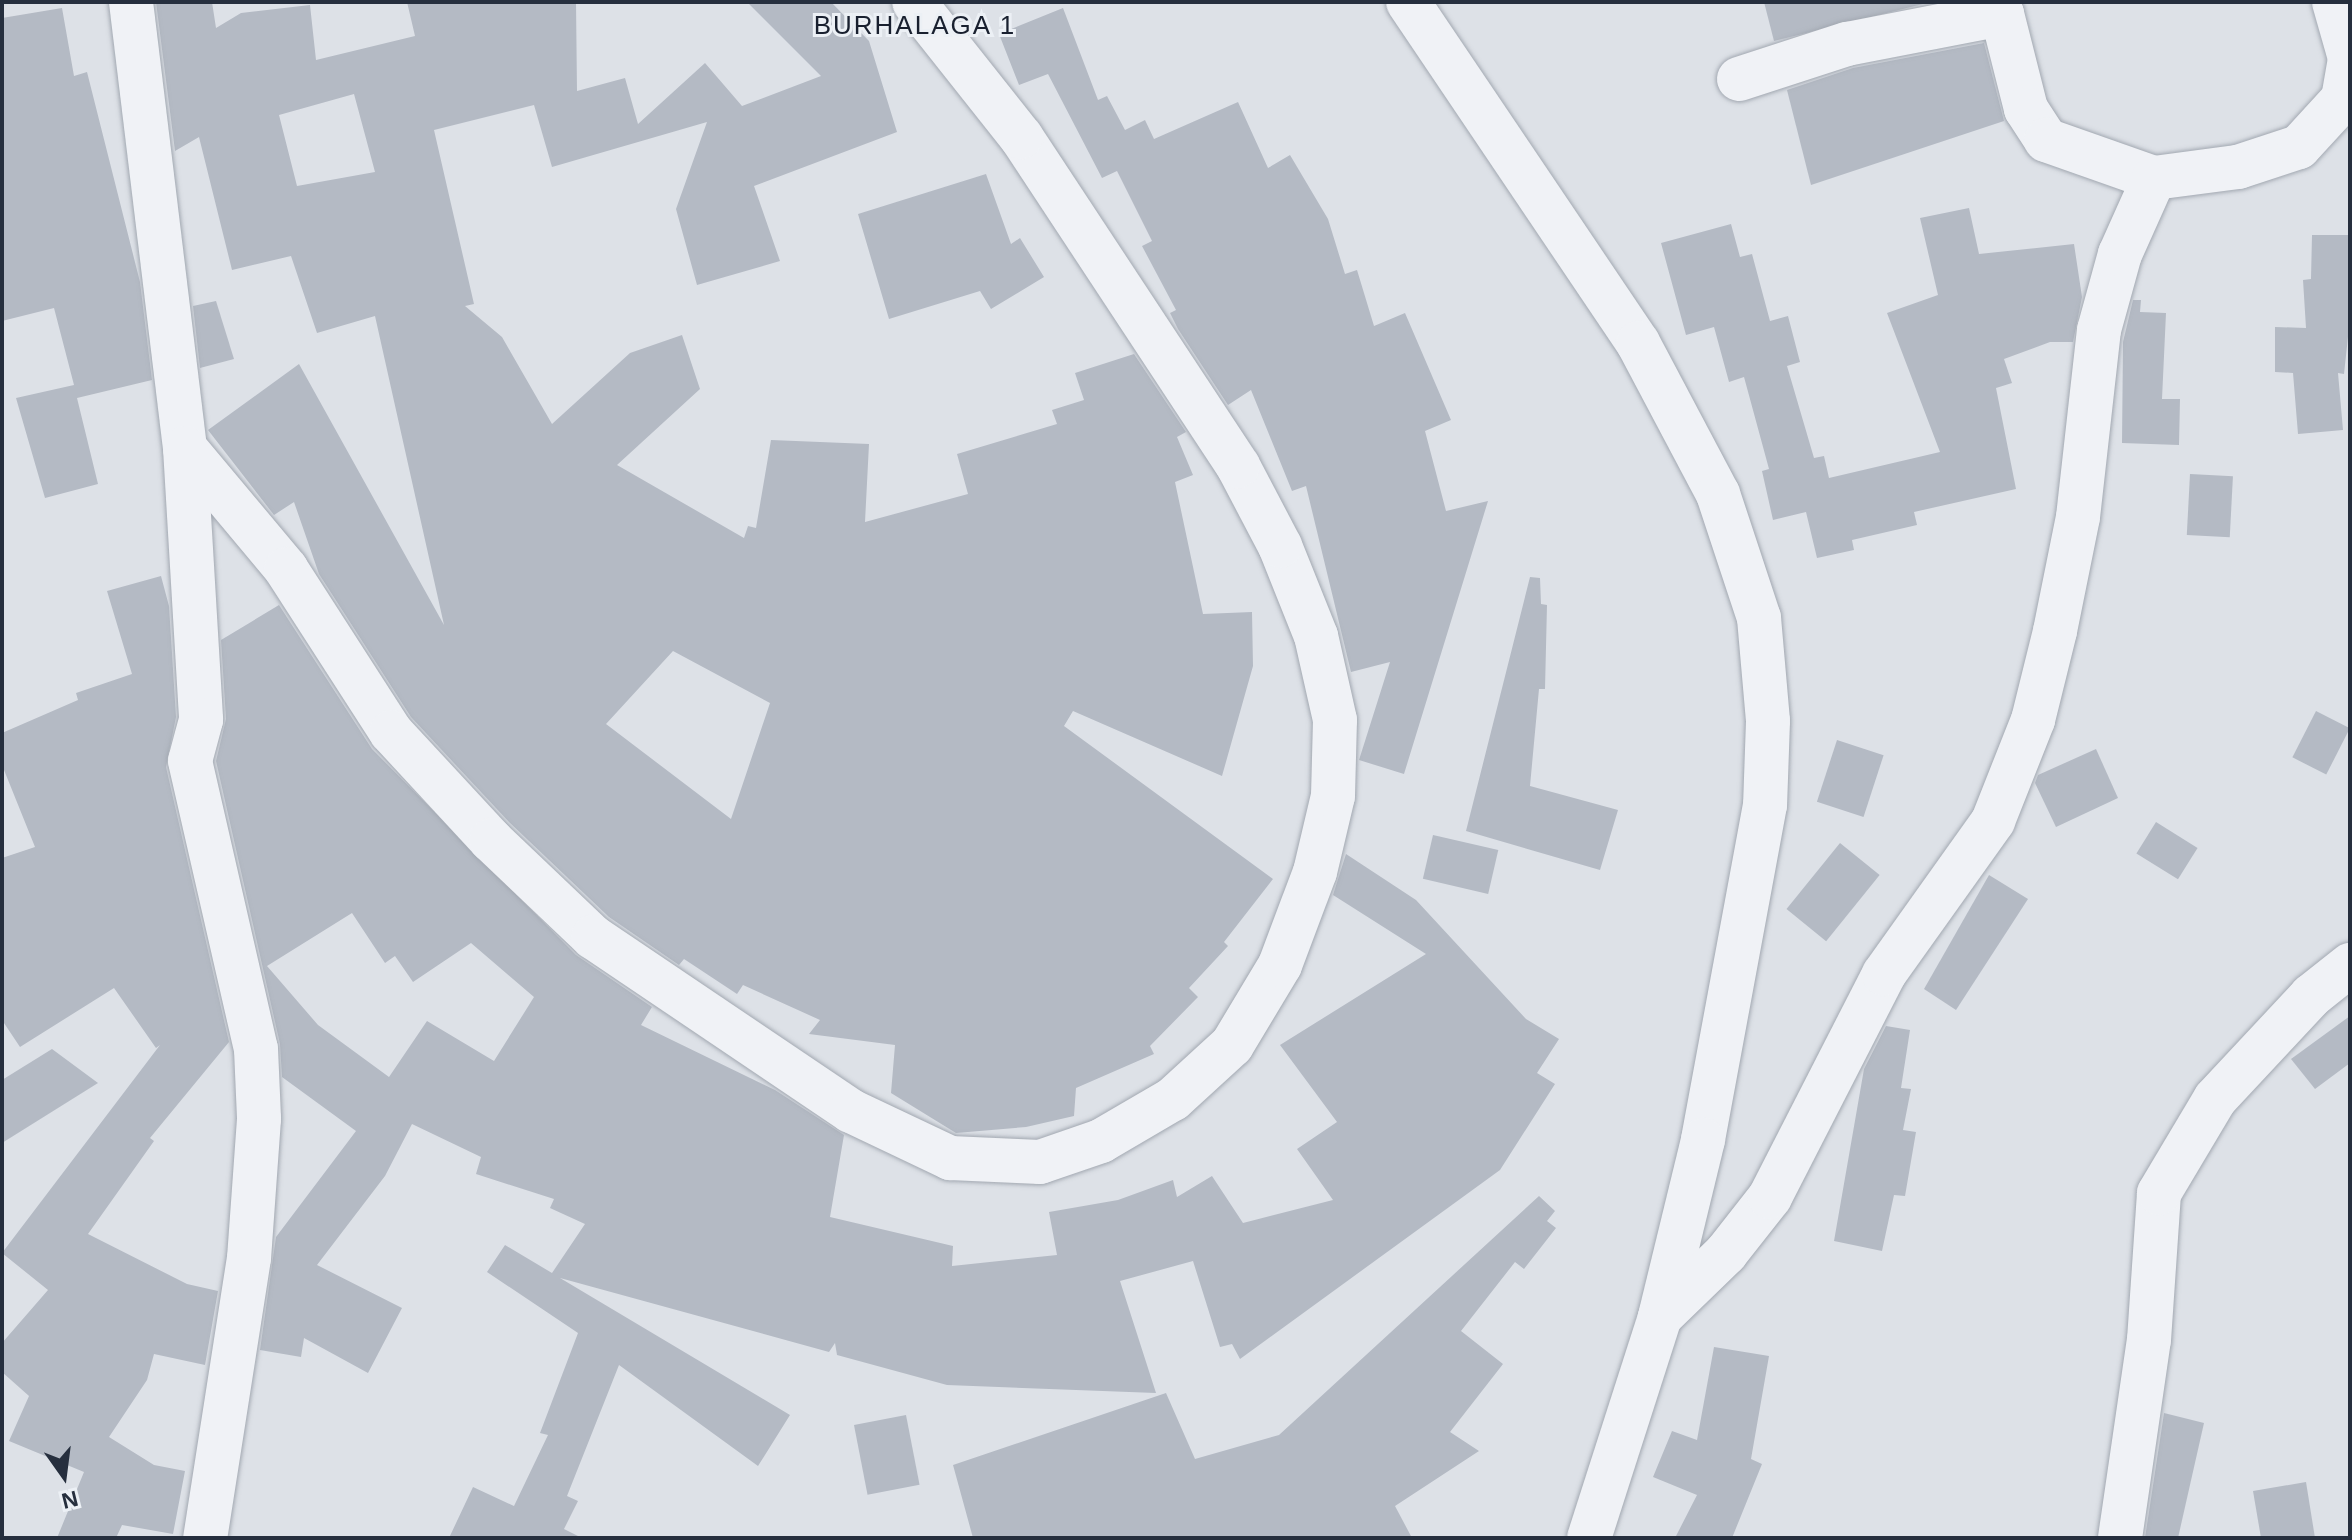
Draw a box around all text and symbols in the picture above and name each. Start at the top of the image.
district label: BURHALAGA 1 [813,10,1017,42]
north arrow [24,1436,104,1516]
text: N [59,1486,81,1514]

